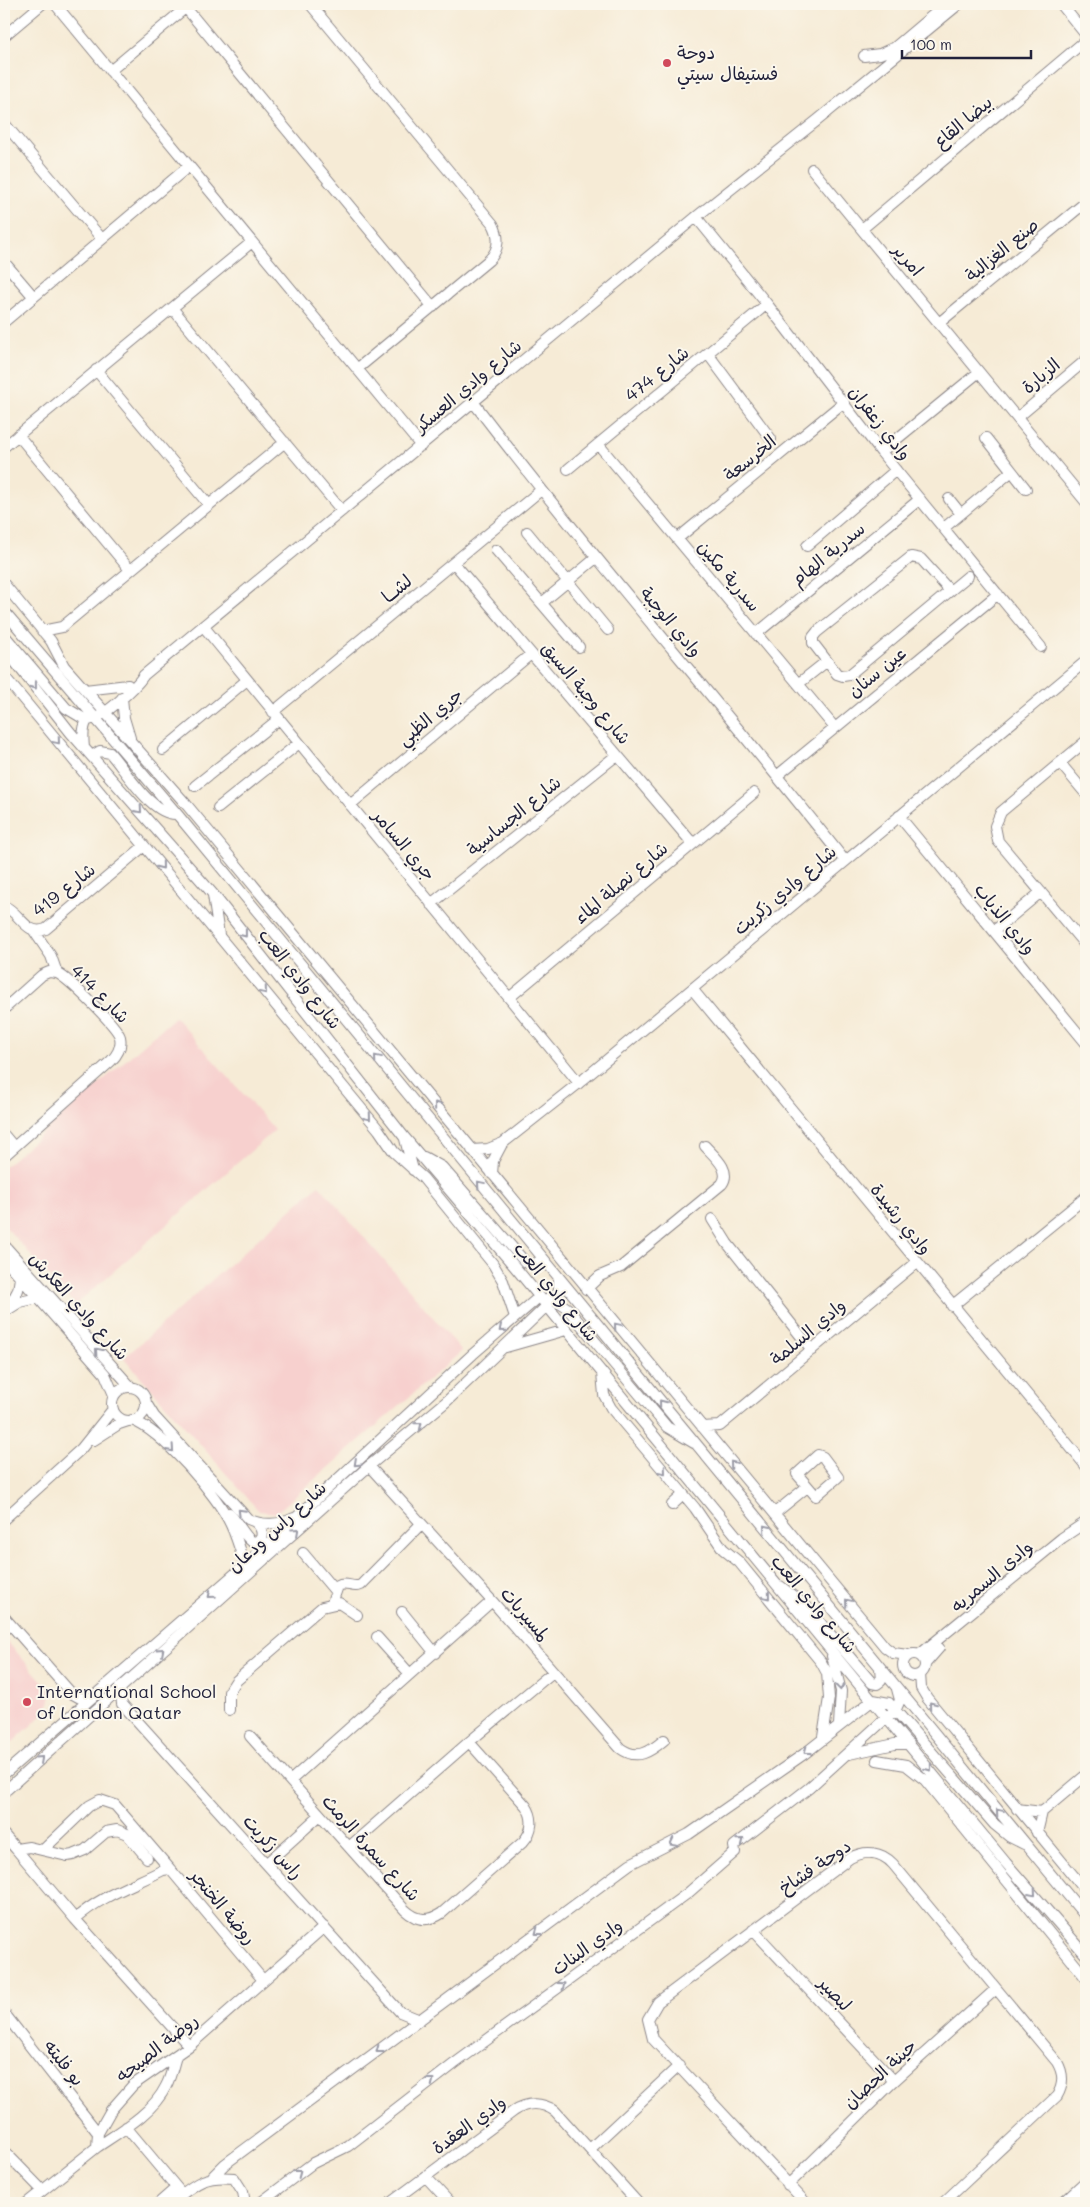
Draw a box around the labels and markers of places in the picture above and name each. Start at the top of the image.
place label: دوحة فستيفال سيتي [677,40,778,90]
marker: دوحة فستيفال سيتي [661,57,673,69]
place label: International School of London Qatar [37,1679,216,1724]
marker: International School of London Qatar [21,1696,33,1708]

